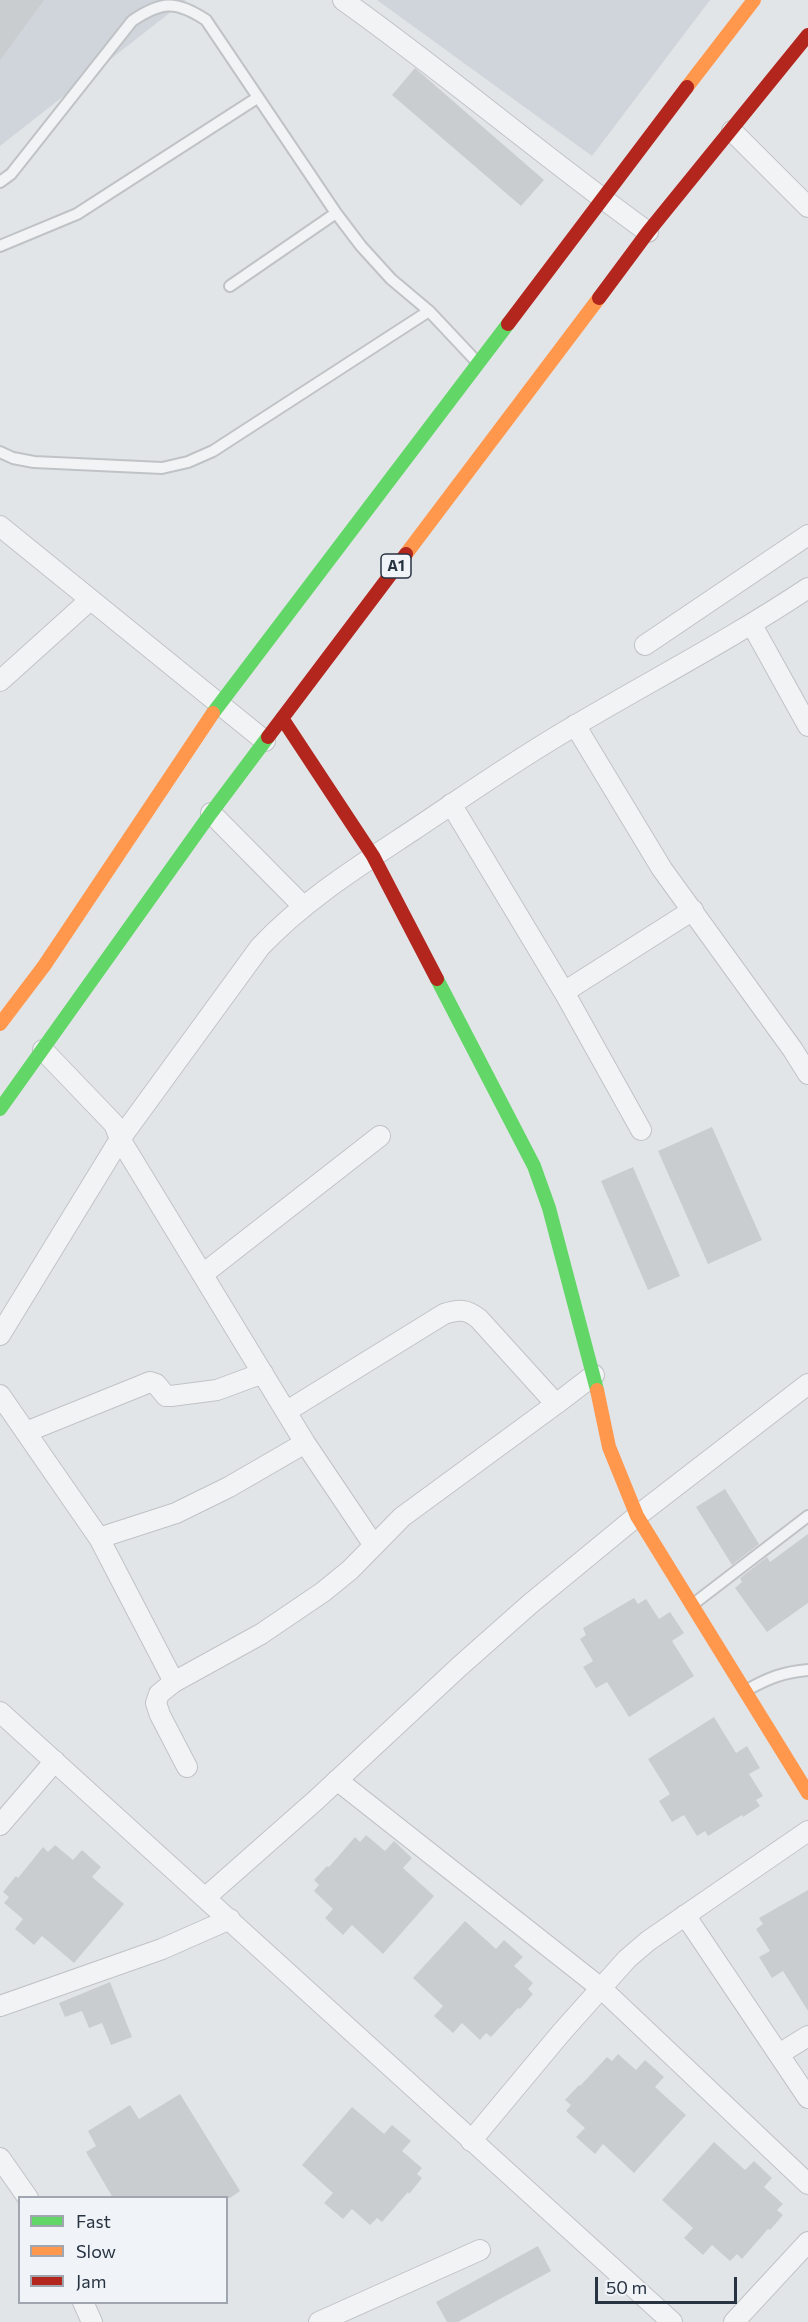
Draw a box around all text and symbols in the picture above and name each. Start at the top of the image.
road number: A1 [381,554,411,578]
legend [18,2196,228,2304]
text: Fast [76,2210,111,2232]
text: Slow [76,2240,116,2262]
scale bar [598,2265,740,2303]
text: Jam [76,2270,106,2292]
text: 50 m [606,2276,647,2298]

